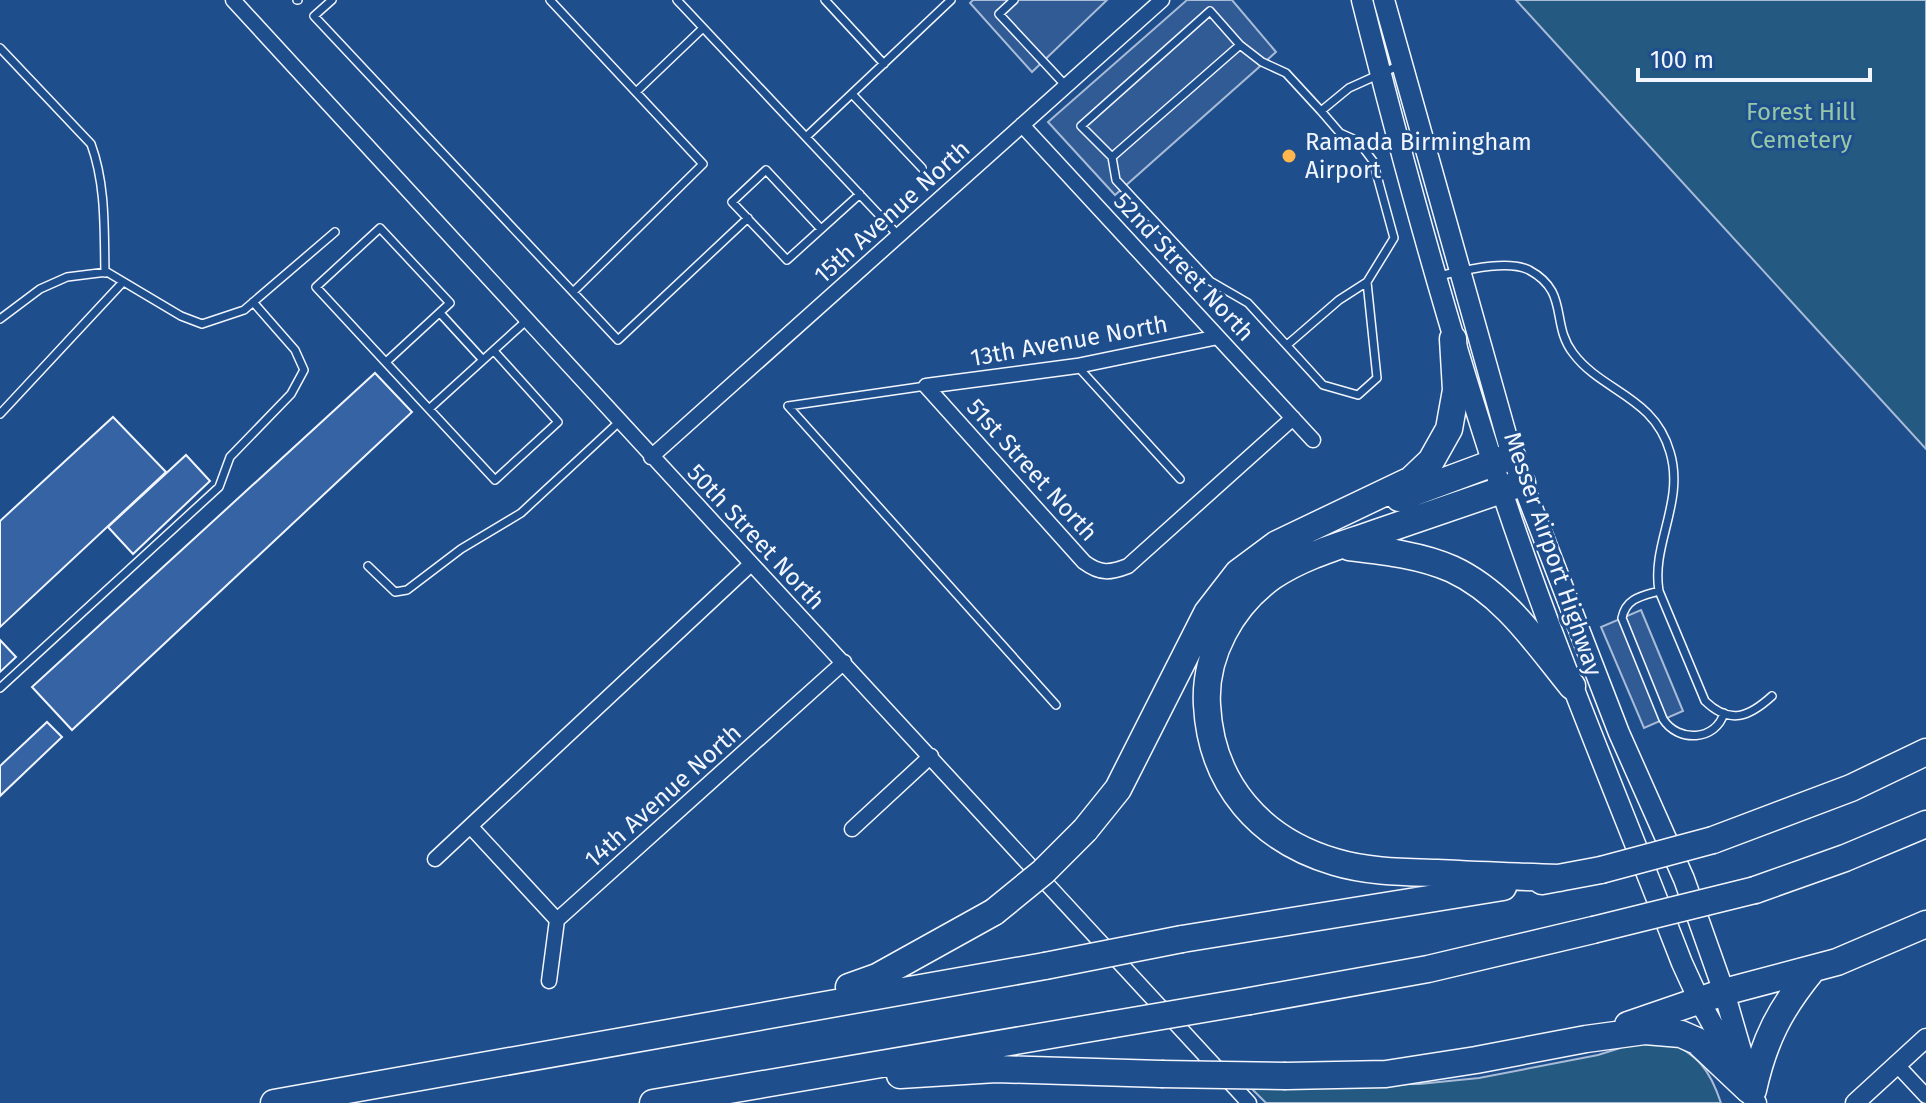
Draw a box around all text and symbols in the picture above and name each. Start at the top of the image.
scale bar [1638,32,1870,82]
text: 100 m [1650,46,1714,74]
park label: Forest Hill Cemetery [1746,98,1856,154]
place label: Ramada Birmingham Airport [1305,128,1532,184]
street label: 15th Avenue North [808,135,976,289]
marker: Ramada Birmingham Airport [1280,147,1298,165]
street label: 52nd Street North [1108,187,1260,347]
street label: 13th Avenue North [968,310,1170,372]
street label: 51st Street North [961,393,1103,547]
street label: Messer Airport Highway [1498,428,1608,680]
street label: 50th Street North [682,459,830,615]
street label: 14th Avenue North [579,718,747,874]

